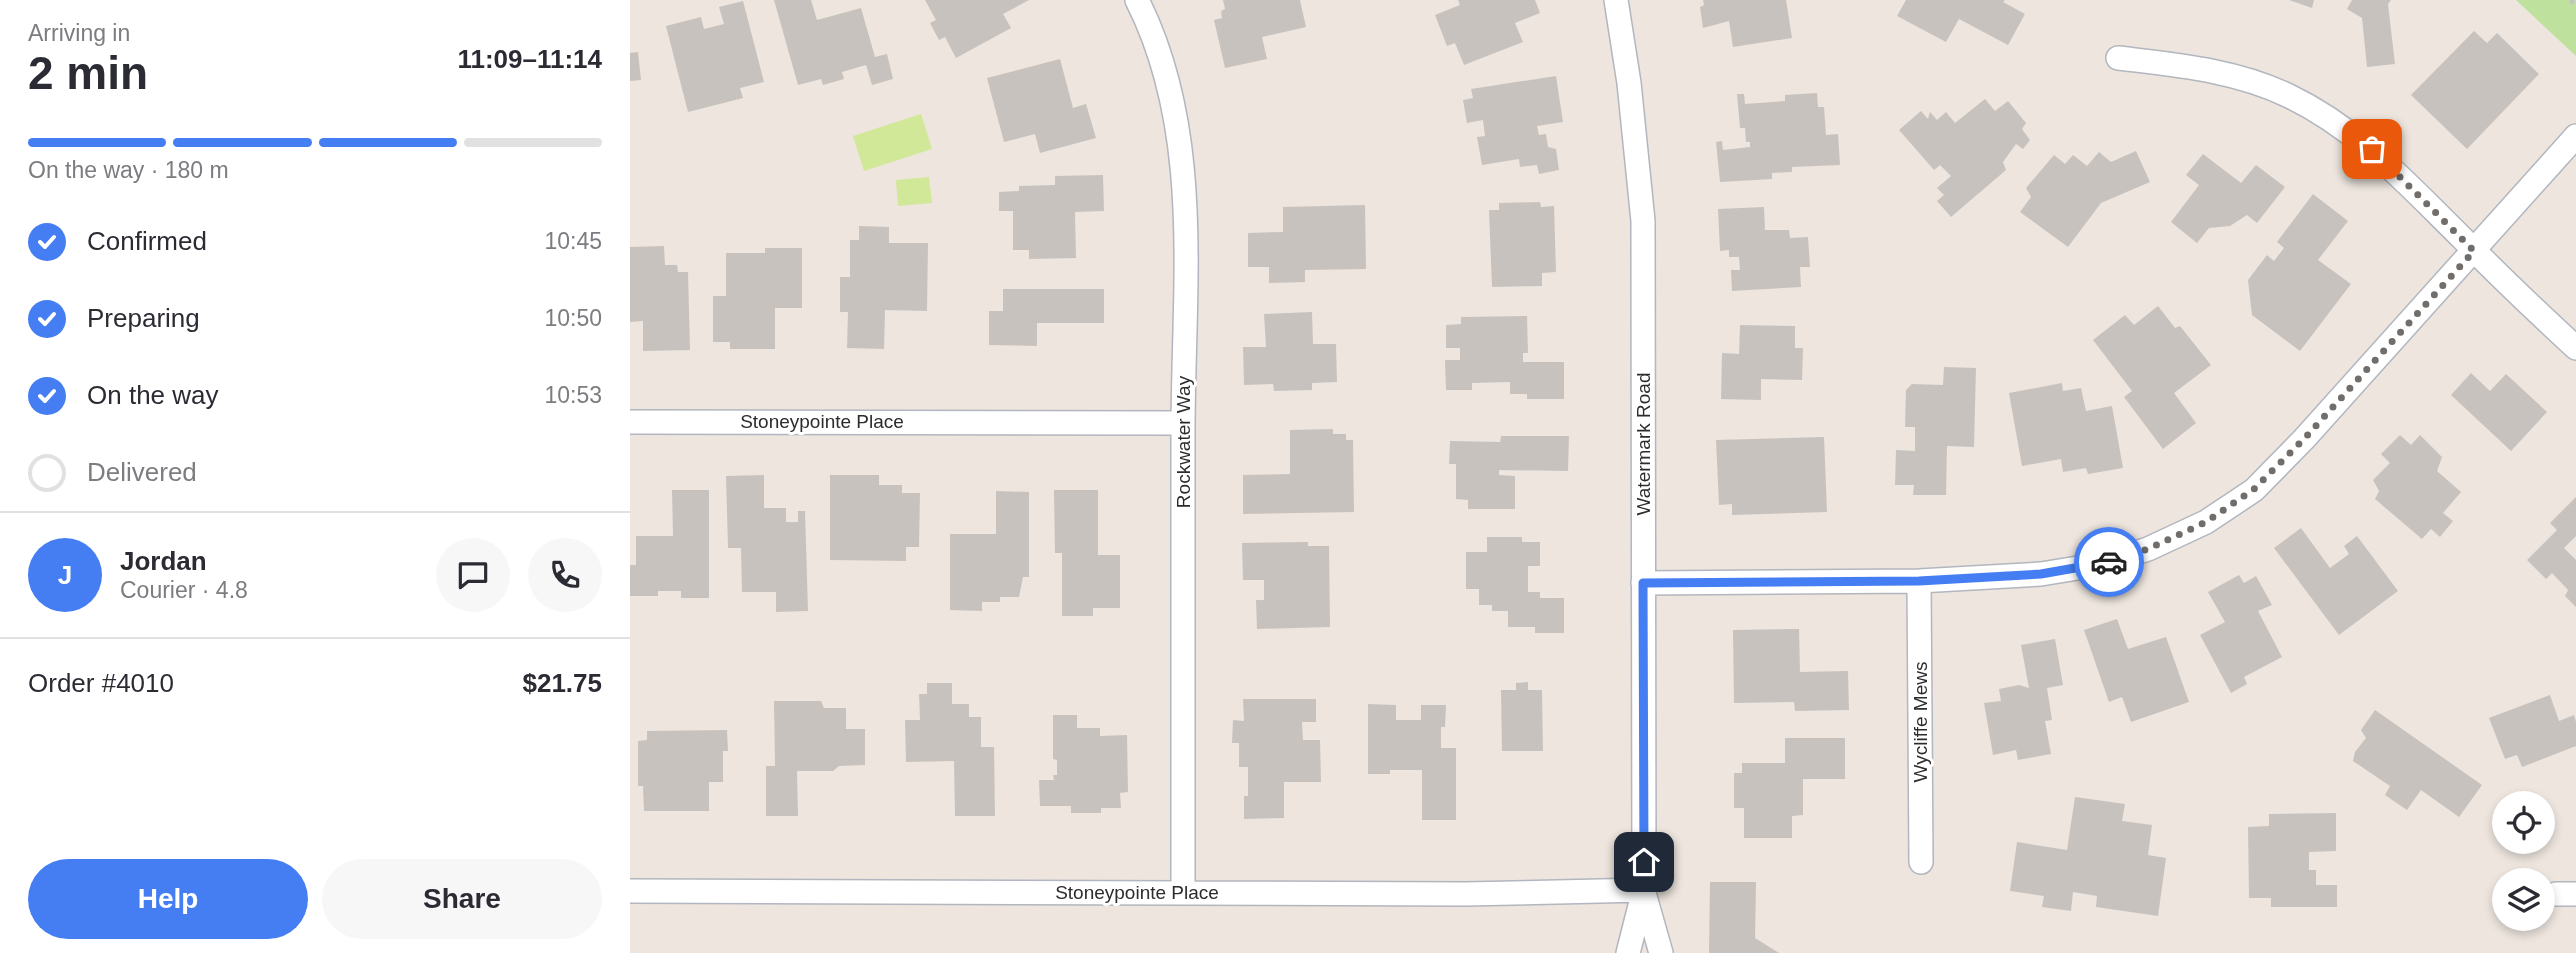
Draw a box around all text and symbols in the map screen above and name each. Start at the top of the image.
text: Arriving in [28,20,130,46]
text: 11:09–11:14 [457,44,602,74]
text: 2 min [28,47,148,99]
pin [2342,119,2402,179]
icon: bag [2353,130,2391,168]
text: On the way · 180 m [28,157,229,183]
icon: check [28,223,66,261]
text: Confirmed [87,226,207,256]
text: 10:45 [544,228,602,254]
icon: check [28,300,66,338]
text: Preparing [87,303,200,333]
text: 10:50 [544,305,602,331]
street label: Watermark Road [1633,373,1654,515]
street label: Rockwater Way [1173,375,1194,508]
icon: check [28,377,66,415]
text: On the way [87,380,219,410]
text: 10:53 [544,382,602,408]
street label: Stoneypointe Place [740,411,904,432]
text: Delivered [87,457,197,487]
courier [2074,527,2144,597]
button: chat [436,538,510,612]
button: phone [528,538,602,612]
icon: car [2090,543,2128,581]
text: Jordan [120,546,207,576]
text: J [58,560,72,590]
text: Courier · 4.8 [120,577,248,603]
street label: Wycliffe Mews [1910,662,1931,782]
text: Order #4010 [28,668,174,698]
text: $21.75 [522,668,602,698]
map controls [2492,791,2555,931]
button: locate [2492,791,2555,854]
pin [1614,832,1674,892]
icon: home [1625,843,1663,881]
button: Help [28,859,308,939]
button: Share [322,859,602,939]
button: layers [2492,868,2555,931]
street label: Stoneypointe Place [1055,882,1219,903]

